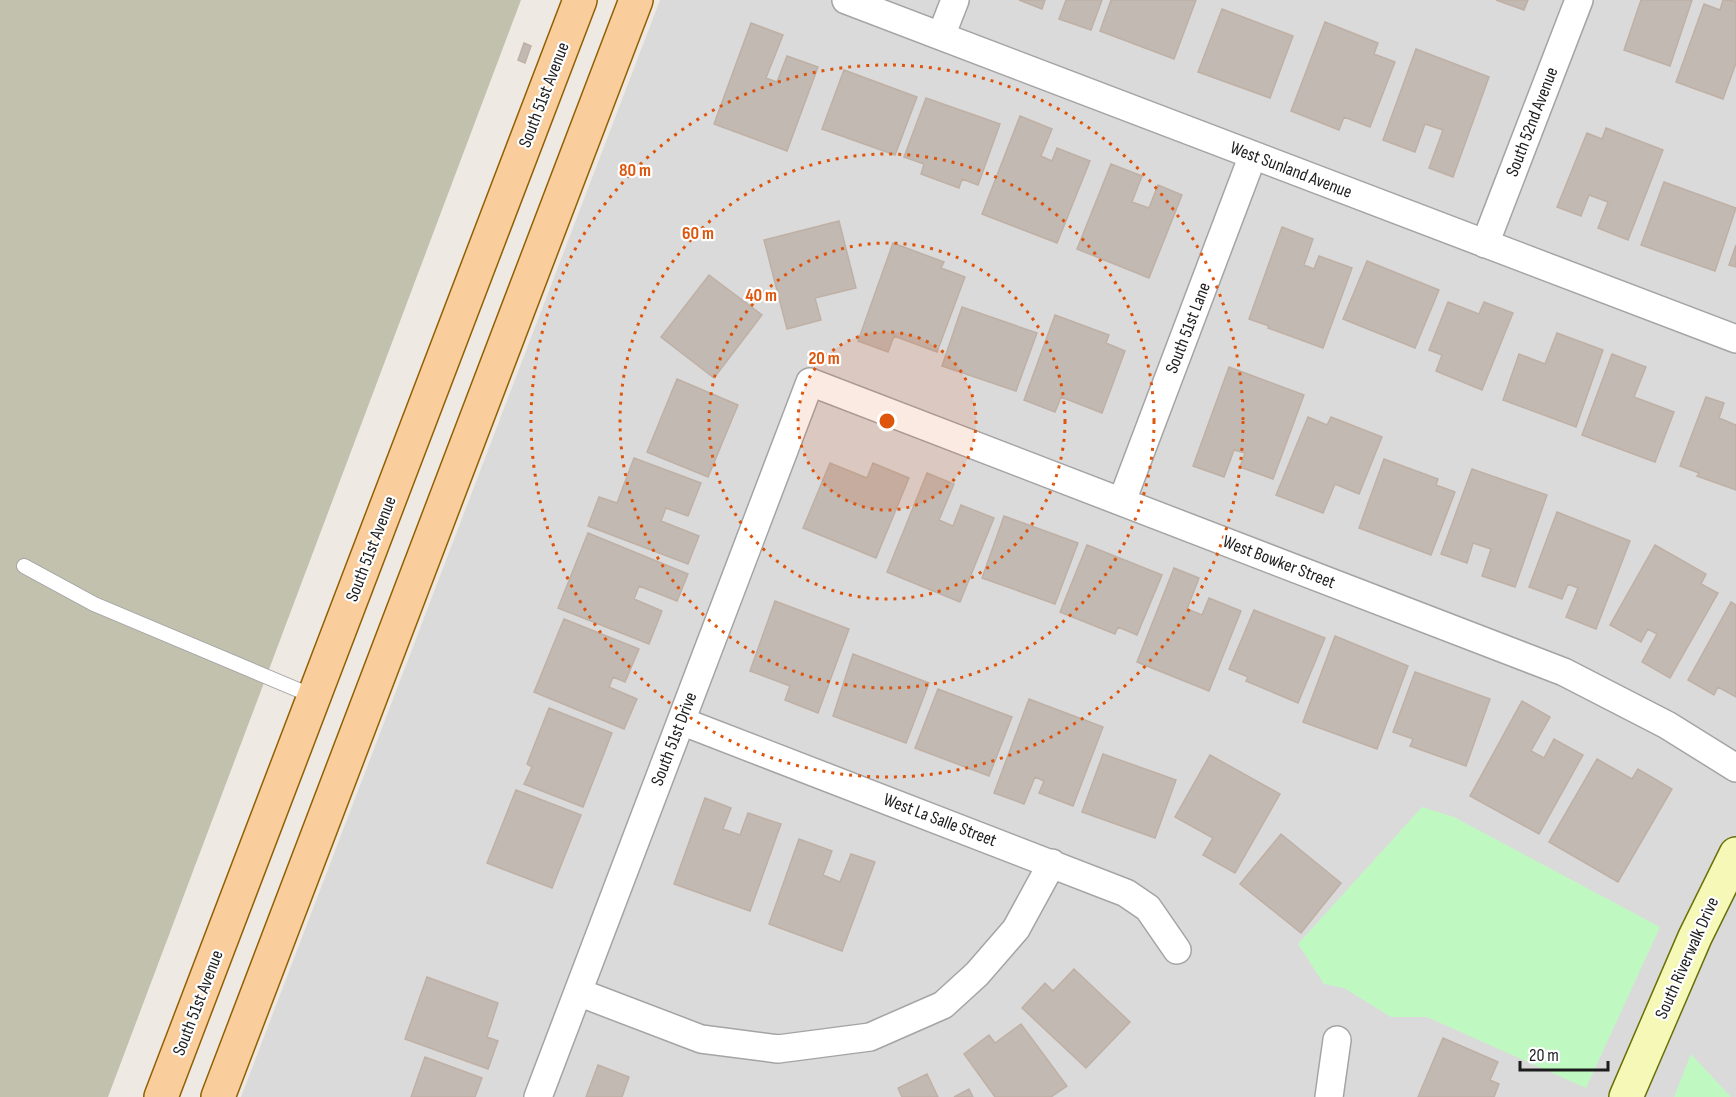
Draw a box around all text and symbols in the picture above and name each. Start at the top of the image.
street label: South 51st Avenue [514,39,574,151]
street label: South 52nd Avenue [1502,64,1562,180]
street label: West Sunland Avenue [1227,137,1355,203]
text: 80 m [619,160,651,181]
text: 60 m [682,223,714,244]
street label: South 51st Lane [1161,280,1215,376]
text: 40 m [745,285,777,306]
text: 20 m [808,348,840,369]
centre of rings [877,411,897,431]
street label: South 51st Avenue [341,493,401,605]
street label: West Bowker Street [1220,531,1339,593]
street label: South 51st Drive [647,689,701,789]
street label: West La Salle Street [881,789,1000,851]
street label: South Riverwalk Drive [1651,894,1723,1022]
street label: South 51st Avenue [168,947,228,1059]
scale bar [1520,1034,1608,1072]
text: 20 m [1529,1045,1559,1066]

